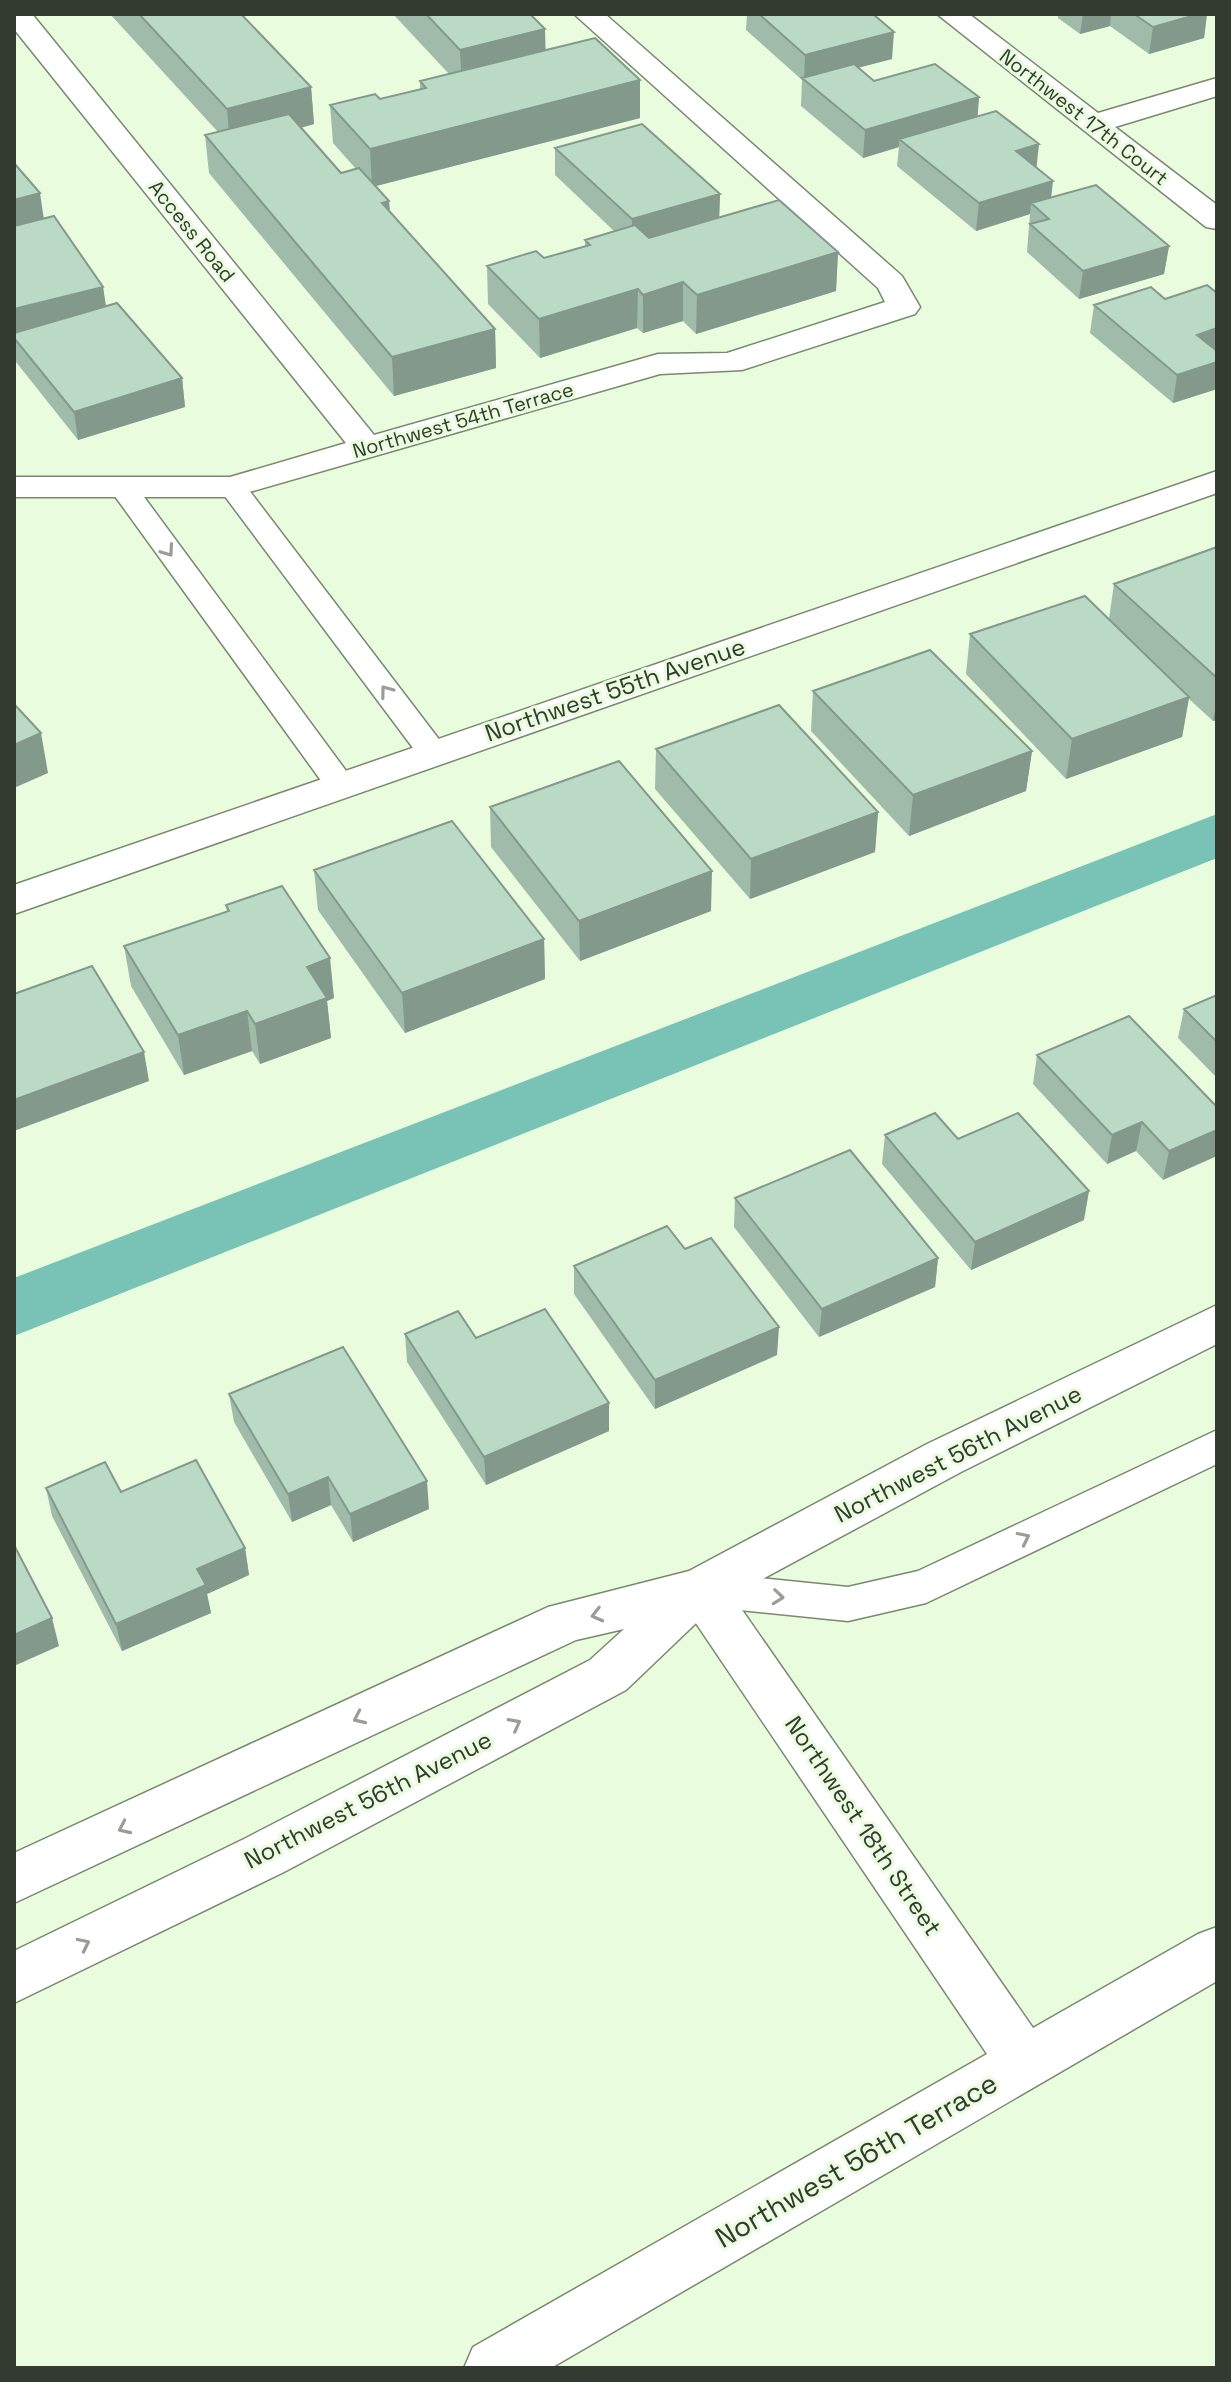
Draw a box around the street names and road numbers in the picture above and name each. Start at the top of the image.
street label: Northwest 17th Court [994,43,1174,191]
street label: Access Road [143,175,241,287]
street label: Northwest 54th Terrace [349,376,577,464]
street label: Northwest 55th Avenue [481,630,749,749]
street label: Northwest 56th Avenue [829,1378,1087,1529]
street label: Northwest 18th Street [778,1710,949,1942]
street label: Northwest 56th Avenue [239,1724,497,1875]
street label: Northwest 56th Terrace [708,2064,1004,2256]

